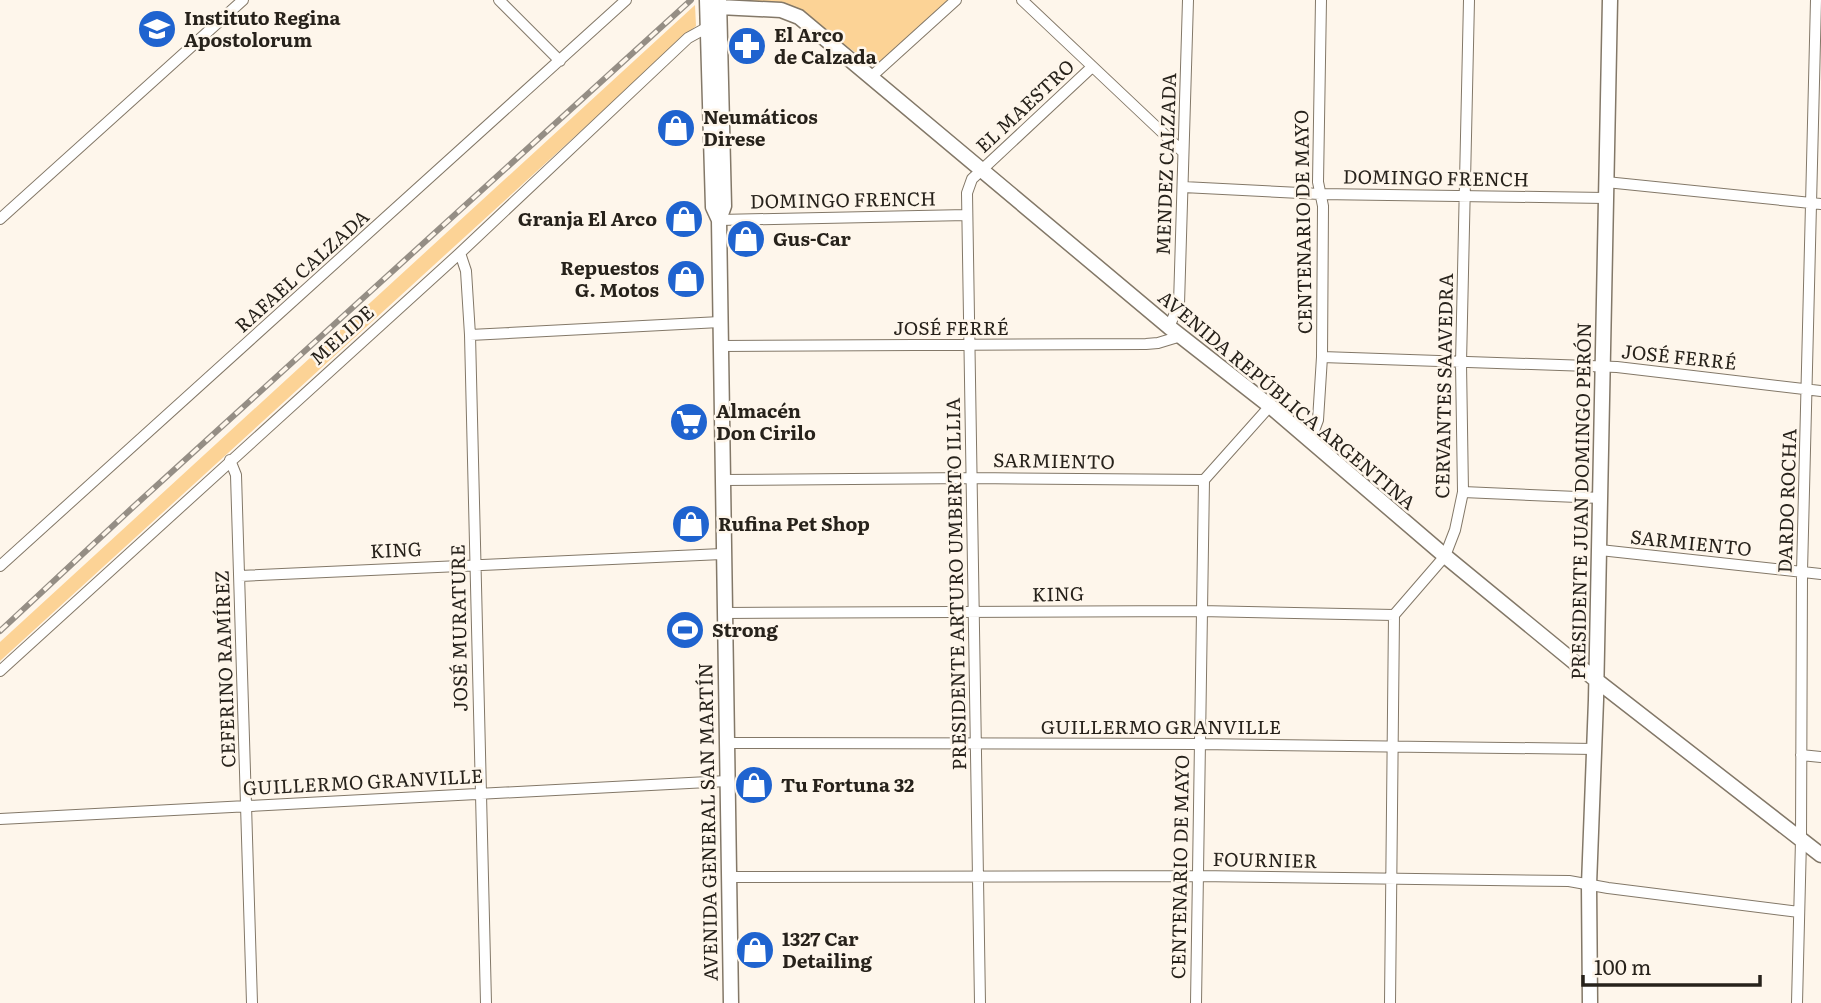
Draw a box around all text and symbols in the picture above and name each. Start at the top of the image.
place label: Instituto Regina Apostolorum [184,3,341,53]
school or university icon: Instituto Regina Apostolorum [136,8,178,50]
place label: El Arco de Calzada [774,20,877,70]
pharmacy icon: El Arco de Calzada [726,25,768,67]
street label: EL MAESTRO [969,52,1080,158]
street label: MENDEZ CALZADA [1148,72,1182,256]
place label: Neumáticos Direse [703,102,818,152]
shop icon: Neumáticos Direse [655,107,697,149]
street label: CENTENARIO DE MAYO [1286,110,1318,335]
street label: DOMINGO FRENCH [1343,161,1529,193]
street label: DOMINGO FRENCH [750,183,936,215]
shop icon: Granja El Arco [663,198,705,240]
street label: RAFAEL CALZADA [228,202,375,338]
place label: Granja El Arco [518,204,657,232]
shop icon: Gus-Car [725,218,767,260]
place label: Gus-Car [773,224,851,252]
place label: Repuestos G. Motos [560,253,659,303]
shop icon: Repuestos G. Motos [665,258,707,300]
street label: CERVANTES SAAVEDRA [1427,273,1459,499]
street label: AVENIDA REPÚBLICA ARGENTINA [1153,283,1423,516]
street label: MELIDE [303,298,380,371]
street label: JOSÉ FERRÉ [893,313,1009,341]
street label: PRESIDENTE JUAN DOMINGO PERÓN [1563,322,1597,680]
street label: JOSÉ FERRÉ [1620,336,1738,376]
place label: Almacén Don Cirilo [716,396,816,446]
street label: PRESIDENTE ARTURO UMBERTO ILLIA [938,397,972,771]
supermarket icon: Almacén Don Cirilo [668,401,710,443]
street label: DARDO ROCHA [1769,428,1803,574]
street label: SARMIENTO [993,445,1115,475]
shop icon: Rufina Pet Shop [670,503,712,545]
place label: Rufina Pet Shop [718,509,870,537]
street label: SARMIENTO [1629,522,1753,562]
street label: KING [369,534,423,564]
street label: JOSÉ MURATURE [443,544,473,712]
street label: CEFERINO RAMÍREZ [207,570,241,768]
street label: KING [1032,579,1084,607]
sports icon: Strong [664,609,706,651]
place label: Strong [712,615,779,643]
street label: AVENIDA GENERAL SAN MARTÍN [690,663,724,982]
street label: GUILLERMO GRANVILLE [1041,712,1281,740]
street label: CENTENARIO DE MAYO [1163,754,1195,979]
street label: GUILLERMO GRANVILLE [242,761,484,801]
shop icon: Tu Fortuna 32 [733,764,775,806]
place label: Tu Fortuna 32 [781,770,914,798]
street label: FOURNIER [1212,844,1318,874]
place label: 1327 Car Detailing [782,924,872,974]
shop icon: 1327 Car Detailing [734,929,776,971]
scale bar [1583,944,1760,988]
text: 100 m [1594,950,1651,981]

